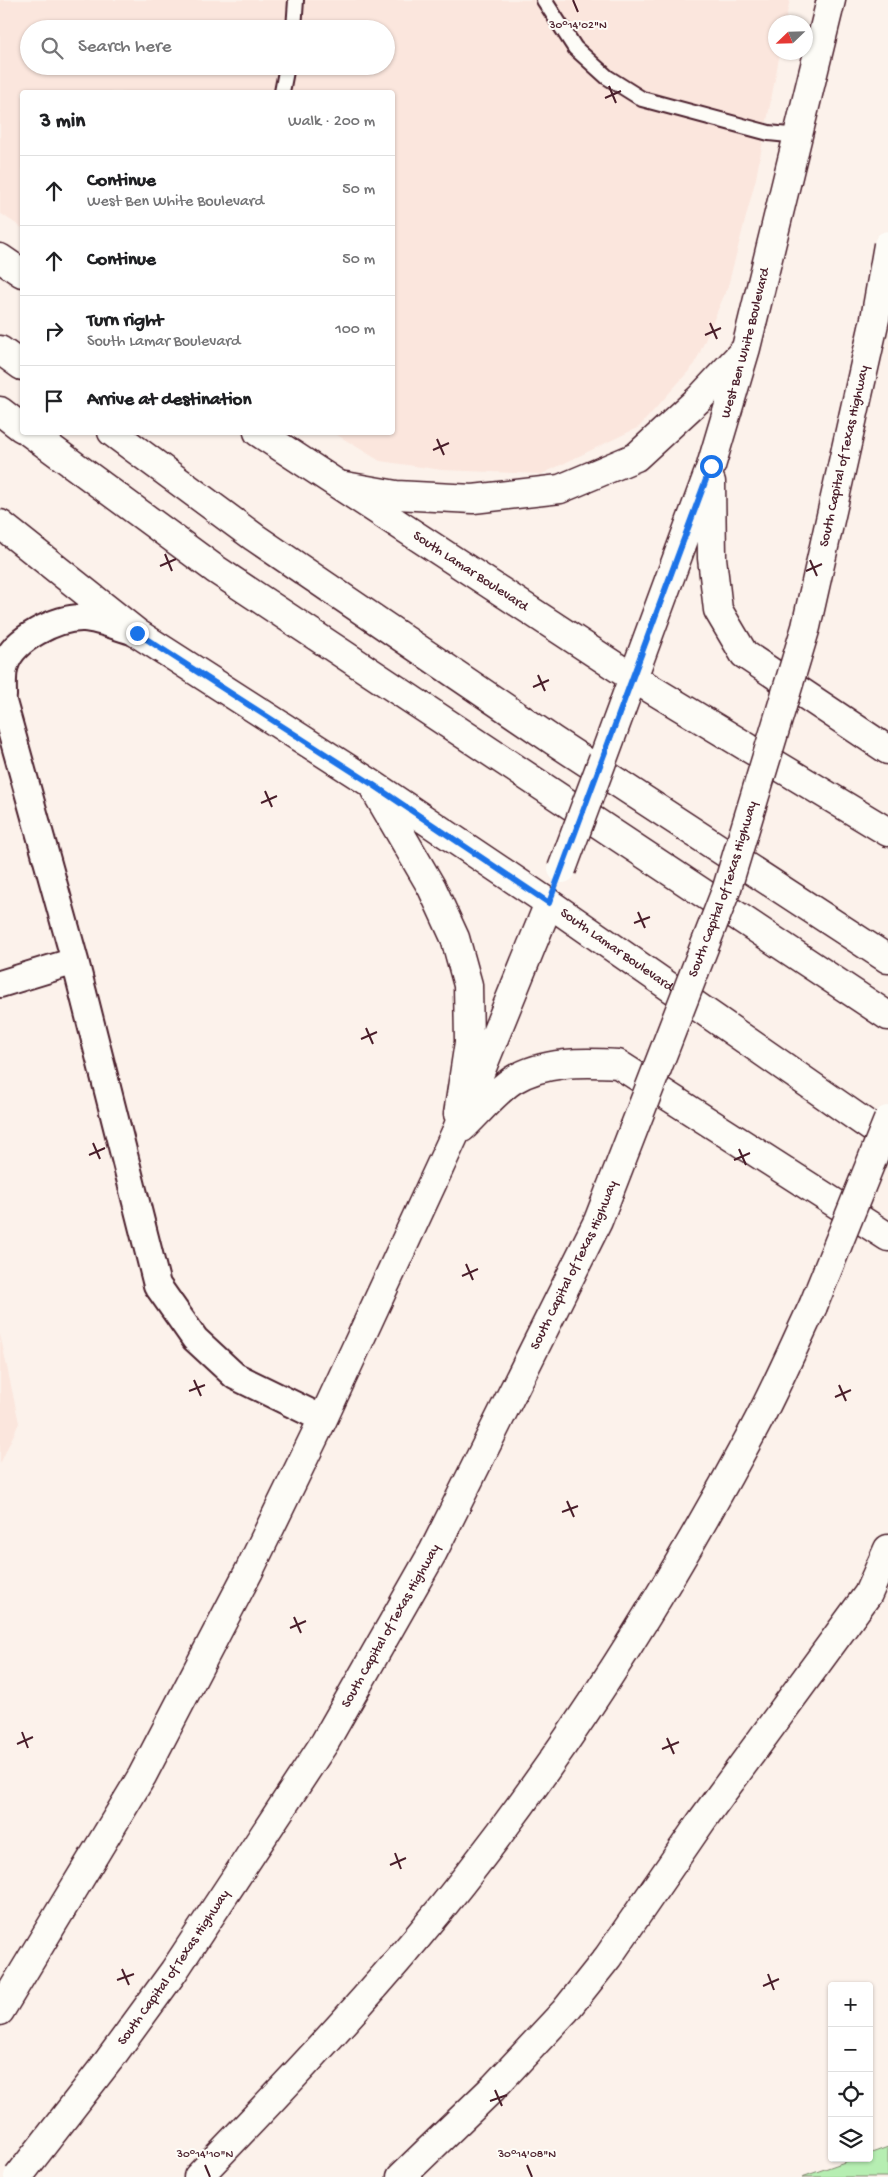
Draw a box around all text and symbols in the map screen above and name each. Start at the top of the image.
north arrow [768,15,813,60]
text: 30°14'02"N [548,19,607,33]
search box [20,20,395,75]
icon: search [38,34,66,62]
text: Search here [78,36,172,59]
text: 3 min [40,110,85,135]
text: Walk · 200 m [288,113,375,132]
text: Continue [87,170,156,193]
icon: ahead [40,177,68,205]
text: 50 m [342,181,375,200]
text: West Ben White Boulevard [87,193,264,212]
icon: ahead [40,247,68,275]
text: Continue [87,249,156,272]
text: 50 m [342,251,375,270]
street label: West Ben White Boulevard [717,264,774,420]
text: Turn right [87,310,163,333]
icon: right [40,317,68,345]
text: 100 m [335,321,375,340]
text: South Lamar Boulevard [87,333,240,352]
street label: South Capital of Texas Highway [816,364,873,548]
icon: arrive [40,387,68,415]
text: Arrive at destination [87,389,251,412]
route start [700,455,723,478]
street label: South Lamar Boulevard [410,527,533,616]
route end [126,622,149,645]
street label: South Capital of Texas Highway [685,799,761,980]
street label: South Lamar Boulevard [557,905,678,996]
street label: South Capital of Texas Highway [527,1178,621,1353]
street label: South Capital of Texas Highway [338,1541,444,1711]
street label: South Capital of Texas Highway [114,1887,234,2049]
map controls [828,1982,873,2162]
button: + [828,1982,873,2027]
button: − [828,2027,873,2072]
button: locate [828,2072,873,2117]
button: layers [828,2117,873,2162]
text: 30°14'10"N [176,2148,233,2162]
text: 30°14'08"N [497,2148,556,2162]

